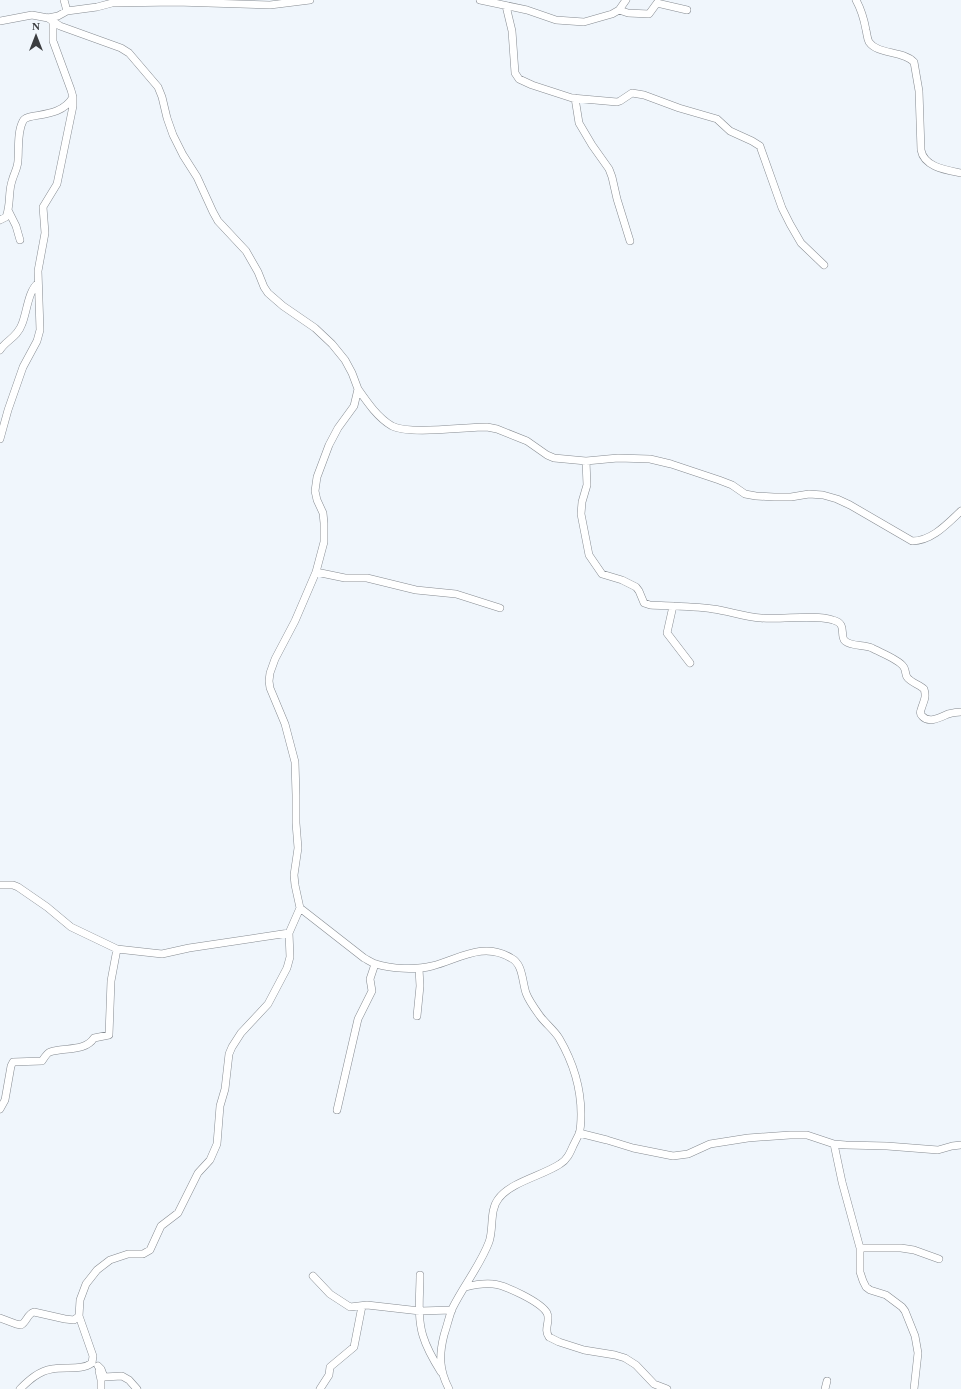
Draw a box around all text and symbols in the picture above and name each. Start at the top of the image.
north arrow [16,16,56,56]
text: N [32,20,40,32]

